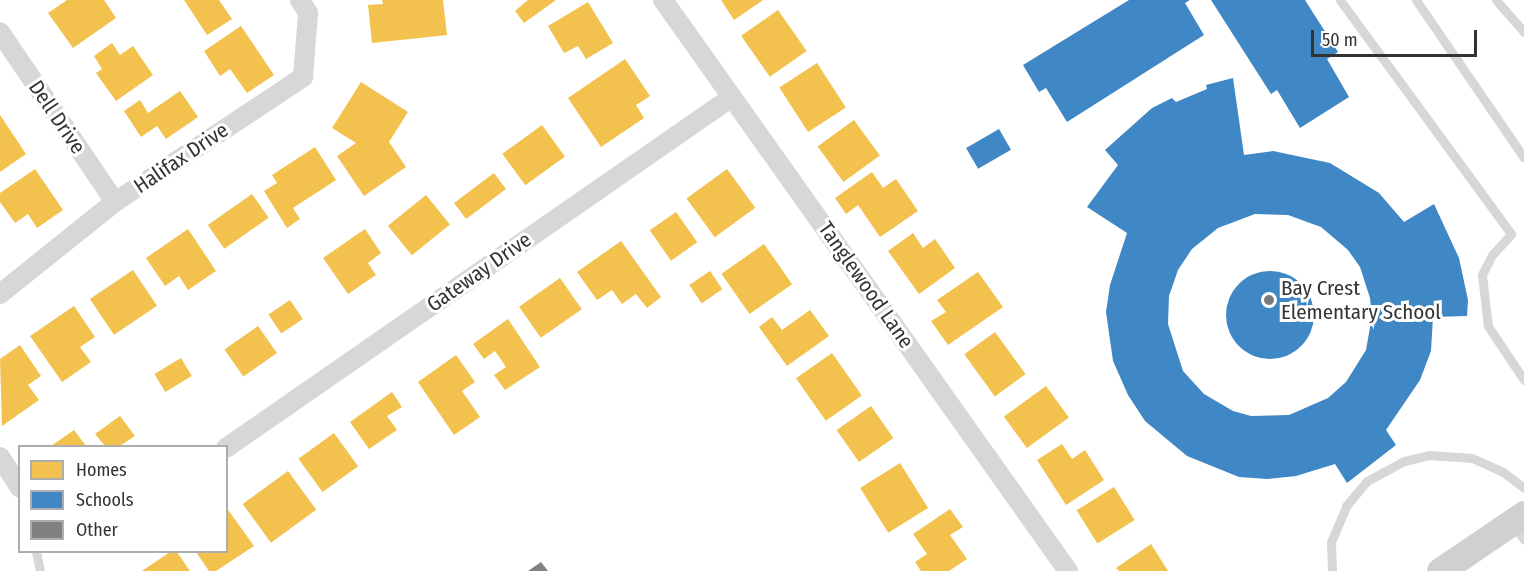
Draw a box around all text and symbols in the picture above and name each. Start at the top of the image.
scale bar [1314,18,1480,56]
text: 50 m [1322,29,1358,51]
street label: Dell Drive [23,76,91,158]
street label: Halifax Drive [129,117,233,199]
street label: Tanglewood Lane [813,217,919,353]
street label: Gateway Drive [422,227,536,317]
place label: Bay Crest Elementary School [1281,275,1441,325]
marker: Bay Crest Elementary School [1262,293,1276,307]
legend [18,445,228,553]
text: Homes [76,459,127,481]
text: Schools [76,489,134,511]
text: Other [76,519,118,541]

